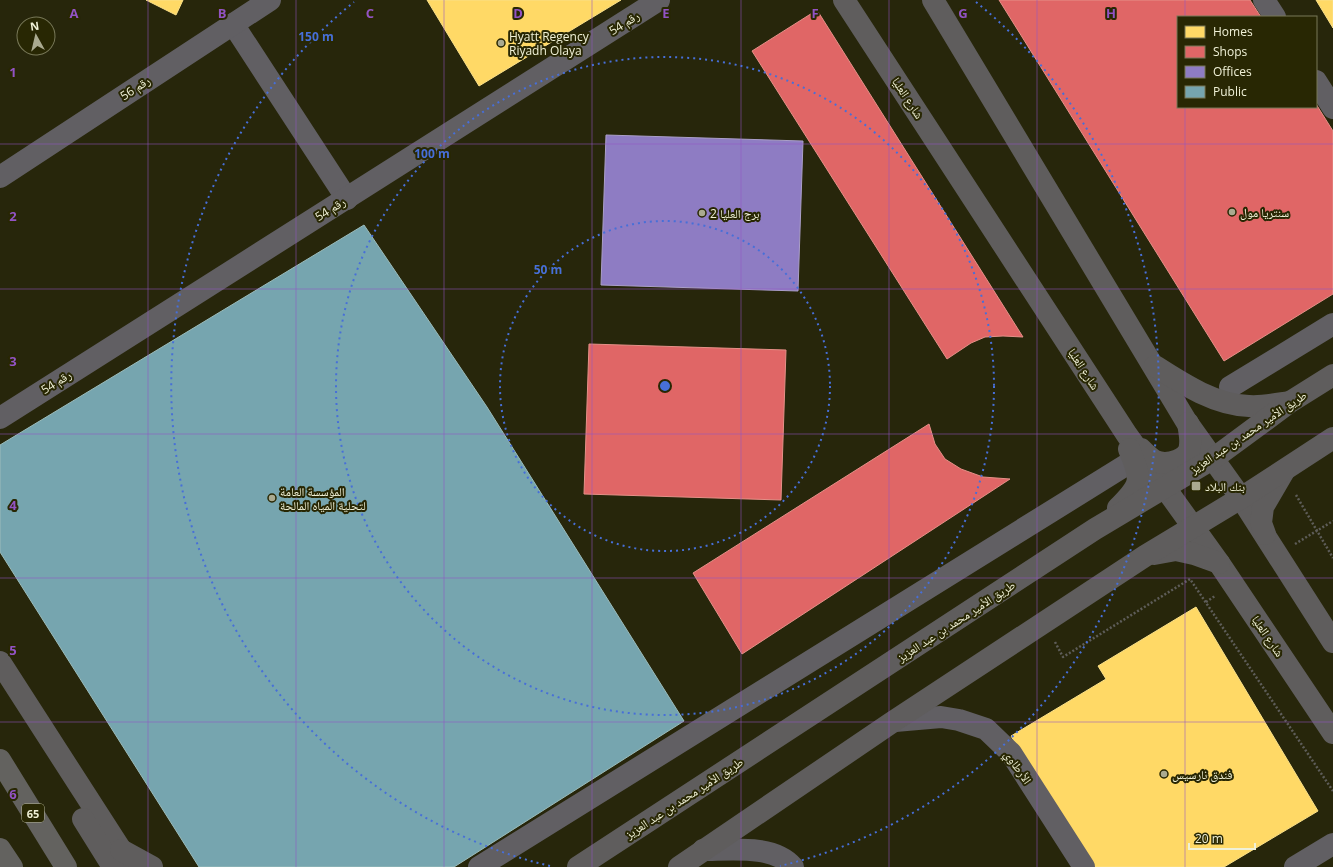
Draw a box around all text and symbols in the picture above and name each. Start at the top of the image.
text: A [70,4,79,22]
text: B [218,4,227,22]
text: C [366,4,374,22]
text: D [513,4,523,22]
text: E [662,4,670,22]
text: F [811,4,819,22]
text: G [958,4,968,22]
text: H [1106,4,1116,22]
street label: رقم 54 [606,7,643,39]
north arrow [16,16,56,56]
legend [1177,16,1317,108]
text: N [29,18,40,34]
text: Homes [1213,23,1253,40]
text: 150 m [298,28,334,45]
place label: Hyatt Regency Riyadh Olaya [509,28,590,59]
marker: Hyatt Regency Riyadh Olaya [496,38,506,48]
text: Shops [1213,43,1248,60]
text: 1 [9,63,17,81]
text: Offices [1213,63,1252,80]
street label: رقم 56 [117,72,154,104]
street label: شارع العليا [888,74,928,122]
text: Public [1213,83,1247,100]
text: 100 m [414,145,450,162]
street label: رقم 54 [312,193,349,225]
place label: سنتريا مول [1240,204,1289,221]
place label: برج العليا 2 [710,205,760,222]
text: 2 [9,207,17,225]
marker: سنتريا مول [1227,207,1237,217]
marker: برج العليا 2 [697,208,707,218]
text: 50 m [534,261,562,278]
street label: شارع العليا [1064,345,1104,393]
text: 3 [9,352,17,370]
street label: رقم 54 [38,366,75,398]
centre of rings [658,379,672,393]
street label: طريق الأمير محمد بن عبد العزيز [1185,386,1310,478]
place label: بنك البلاد [1205,478,1245,495]
marker: بنك البلاد [1190,480,1202,492]
place label: المؤسسة العامة لتحلية المياه المالحة [280,483,366,514]
marker: المؤسسة العامة لتحلية المياه المالحة [267,493,277,503]
text: 4 [9,496,17,514]
street label: طريق الأمير محمد بن عبد العزيز [893,576,1018,666]
street label: شارع العليا [1248,612,1288,660]
text: 5 [9,641,17,659]
street label: الأرطاوي [999,747,1036,789]
street label: طريق الأمير محمد بن عبد العزيز [621,753,746,843]
place label: فندق نارسيس [1172,766,1233,783]
marker: فندق نارسيس [1159,769,1169,779]
text: 6 [9,785,17,803]
road number: 65 [22,804,44,822]
scale bar [1189,825,1255,851]
text: 20 m [1195,830,1223,847]

